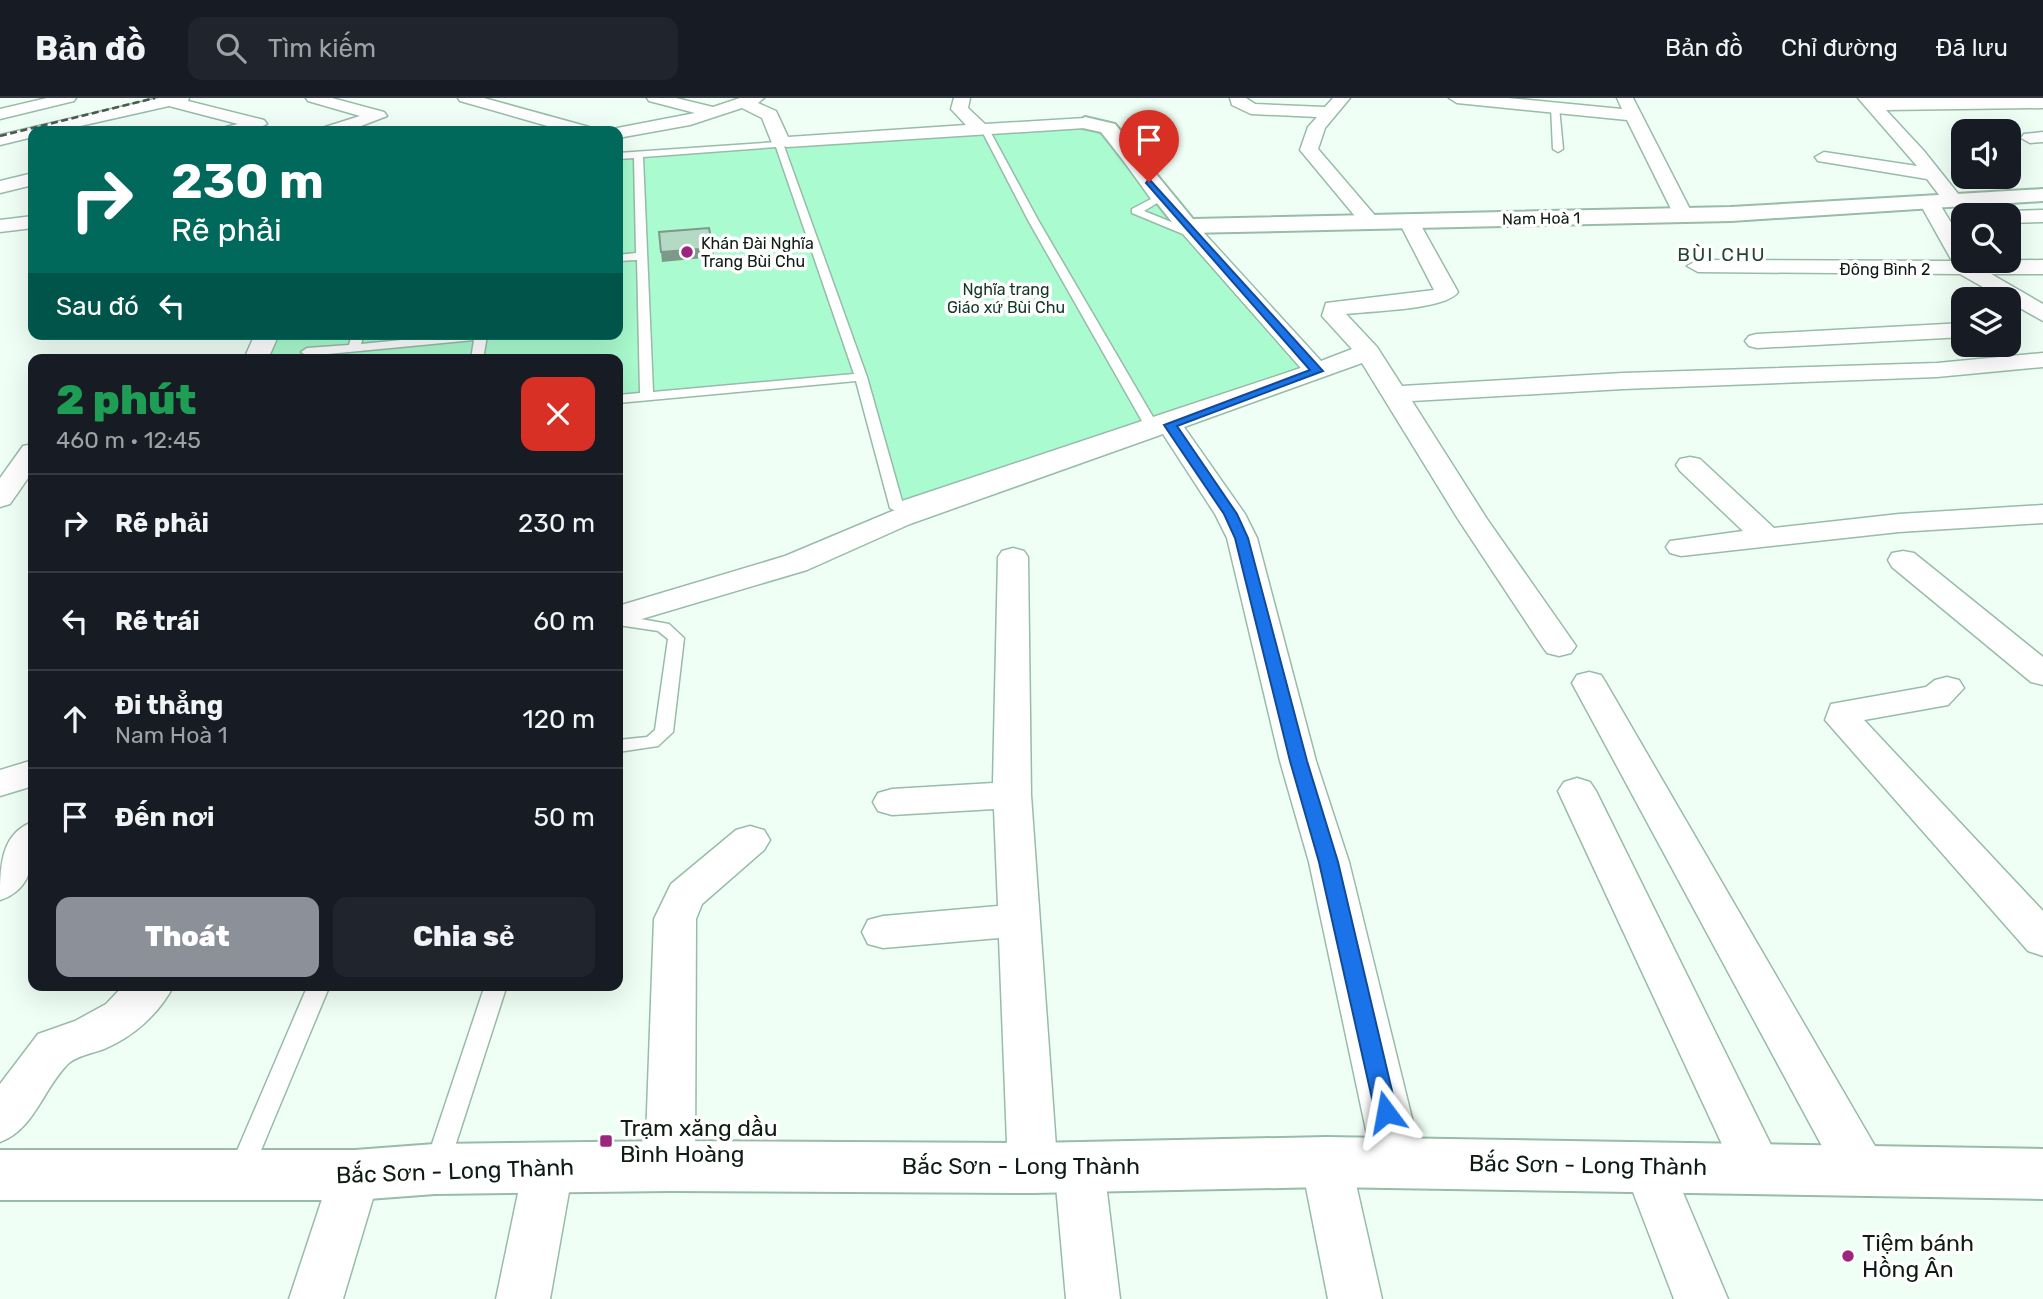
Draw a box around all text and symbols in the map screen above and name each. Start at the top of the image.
search box [188,17,678,80]
text: Bản đồ [35,29,146,68]
icon: search [212,29,250,67]
text: Tìm kiếm [268,33,376,64]
text: Bản đồ [1665,34,1743,62]
text: Chỉ đường [1781,34,1898,62]
text: Đã lưu [1936,34,2008,62]
pin [1119,110,1179,182]
map controls [1951,119,2021,357]
button: sound [1951,119,2021,189]
icon: arrive [1130,121,1168,159]
text: 230 m [171,152,324,210]
icon: right [56,154,147,245]
button: search [1951,203,2021,273]
street label: Nam Hoà 1 [1502,208,1580,229]
text: Rẽ phải [171,211,282,249]
place label: Khán Đài Nghĩa Trang Bùi Chu [701,234,814,271]
district label: BÙI CHU [1677,243,1767,266]
marker: Khán Đài Nghĩa Trang Bùi Chu [679,244,695,260]
street label: Đông Bình 2 [1840,260,1930,279]
park label: Nghĩa trang Giáo xứ Bùi Chu [947,280,1065,317]
icon: left [153,287,191,325]
button: layers [1951,287,2021,357]
text: Sau đó [56,291,139,322]
text: 2 phút [56,375,197,425]
button: close [521,377,595,451]
text: 460 m · 12:45 [56,426,201,454]
icon: right [56,504,94,542]
text: Rẽ phải [115,508,209,539]
text: 230 m [518,508,595,539]
icon: left [56,602,94,640]
text: Rẽ trái [115,606,200,637]
text: 60 m [533,606,595,637]
text: Đi thẳng [115,690,223,721]
icon: ahead [56,700,94,738]
text: 120 m [523,704,595,735]
text: Nam Hoà 1 [115,721,228,749]
icon: arrive [56,798,94,836]
text: Đến nơi [115,802,214,833]
text: 50 m [534,802,595,833]
button: Thoát [56,897,319,977]
button: Chia sẻ [333,897,595,977]
position arrow [1349,1075,1423,1149]
place label: Trạm xăng dầu Bình Hoàng [620,1114,778,1168]
marker: Trạm xăng dầu Bình Hoàng [598,1133,614,1149]
street label: Bắc Sơn - Long Thành [1469,1149,1707,1181]
street label: Bắc Sơn - Long Thành [902,1152,1140,1180]
street label: Bắc Sơn - Long Thành [335,1153,575,1189]
place label: Tiệm bánh Hồng Ân [1862,1229,1974,1283]
marker: Tiệm bánh Hồng Ân [1840,1248,1856,1264]

